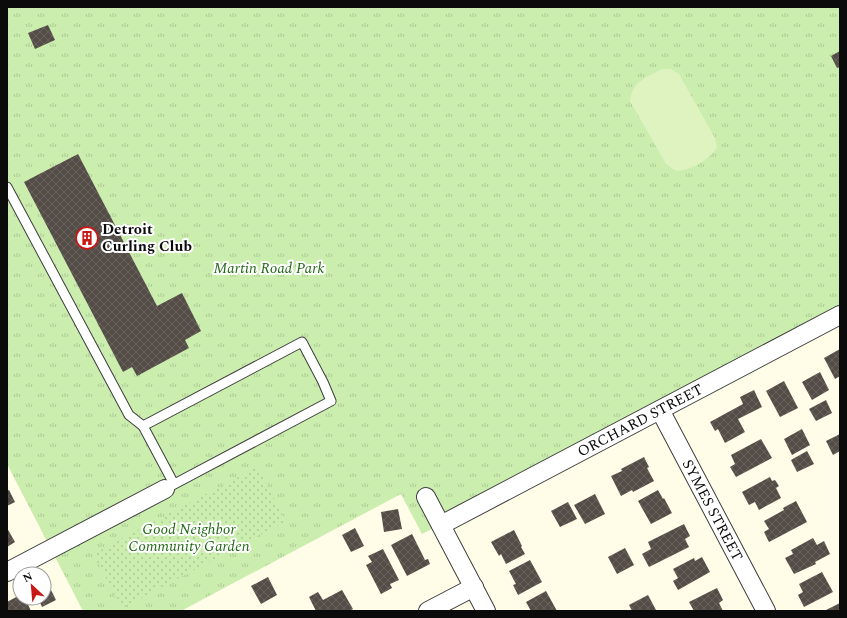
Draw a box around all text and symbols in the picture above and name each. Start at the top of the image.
place label: Detroit Curling Club [102,218,192,258]
building icon: Detroit Curling Club [74,225,100,251]
park label: Martin Road Park [214,257,324,280]
street label: ORCHARD STREET [573,378,707,463]
street label: SYMES STREET [676,455,749,565]
park label: Good Neighbor Community Garden [128,518,250,558]
north arrow [12,566,52,606]
text: N [20,568,36,587]

